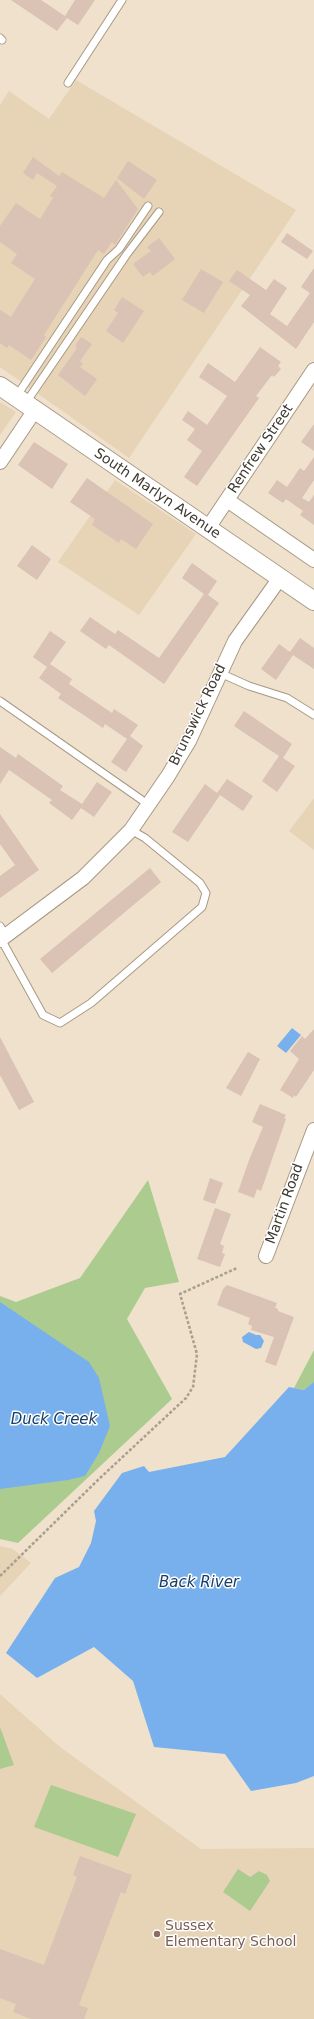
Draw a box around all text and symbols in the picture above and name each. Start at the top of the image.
street label: Renfrew Street [225,401,297,497]
street label: South Marlyn Avenue [91,445,223,543]
street label: Brunswick Road [166,661,230,769]
street label: Martin Road [263,1162,307,1246]
water label: Duck Creek [11,1411,97,1429]
water label: Back River [159,1574,239,1592]
place label: Sussex Elementary School [165,1918,297,1950]
marker: Sussex Elementary School [152,1929,162,1939]

